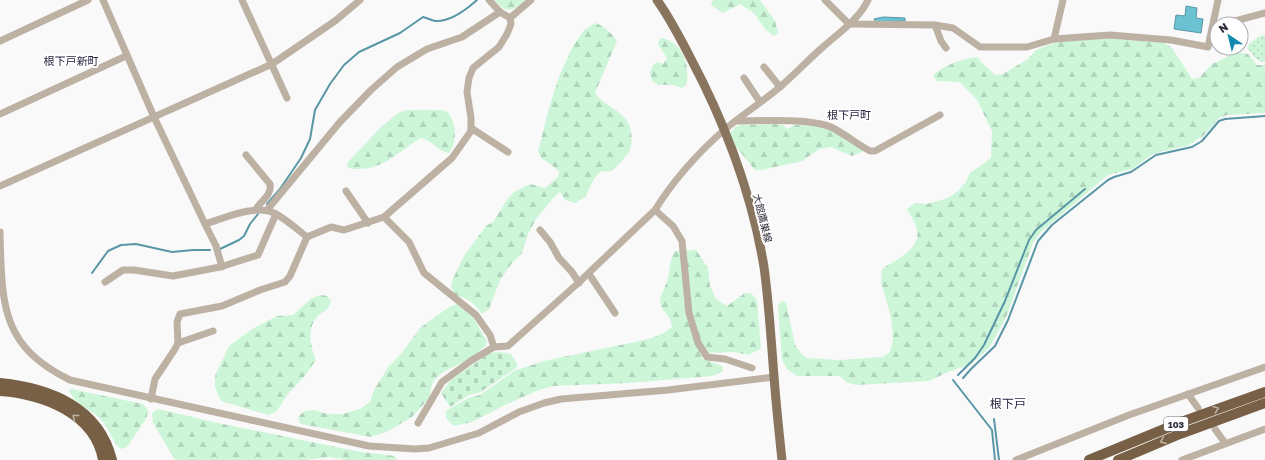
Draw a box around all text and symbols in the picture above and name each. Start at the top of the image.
north arrow [1209,16,1249,56]
text: N [1216,20,1230,35]
district label: 根下戸新町 [44,54,99,67]
district label: 根下戸町 [827,108,871,121]
street label: 大館鷹巣線 [751,192,775,244]
district label: 根下戸 [990,396,1026,411]
one-way arrow [1213,406,1220,414]
one-way arrow [72,414,79,421]
road number: 103 [1164,417,1188,431]
one-way arrow [1160,436,1168,444]

